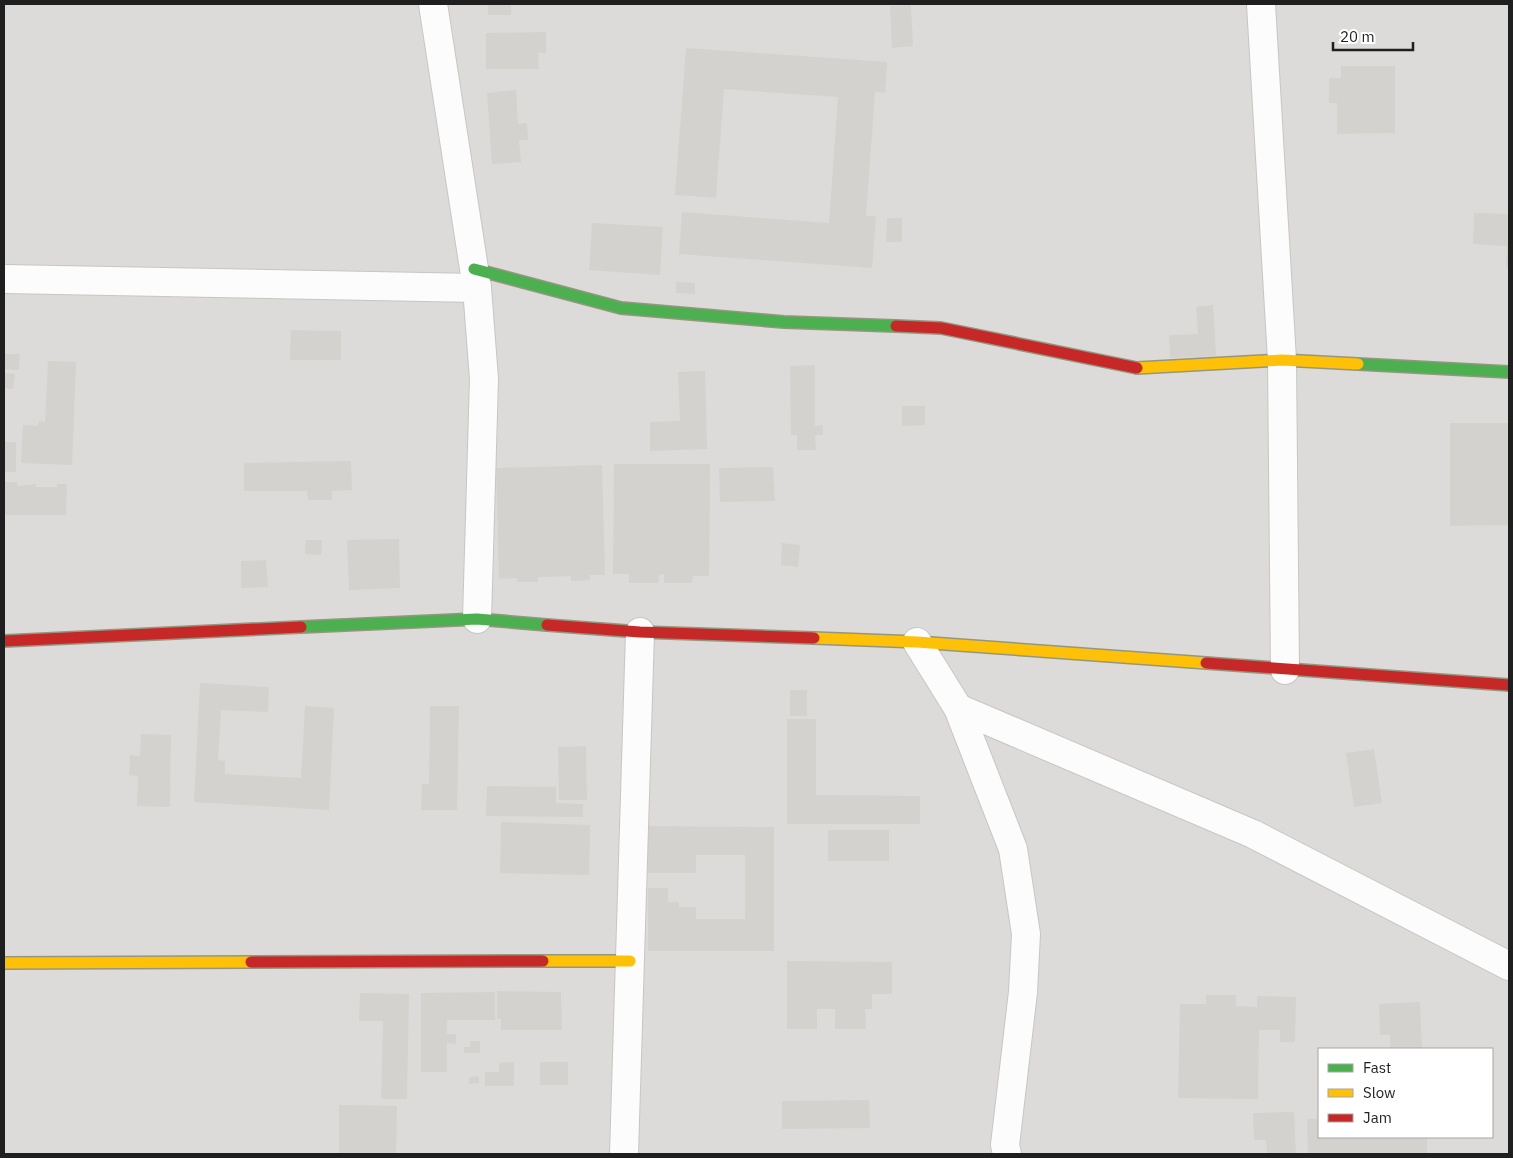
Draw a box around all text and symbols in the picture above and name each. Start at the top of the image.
scale bar [1333,20,1413,52]
text: 20 m [1340,27,1375,46]
legend [1318,1048,1493,1138]
text: Fast [1363,1058,1391,1077]
text: Slow [1363,1083,1396,1102]
text: Jam [1363,1108,1392,1127]

